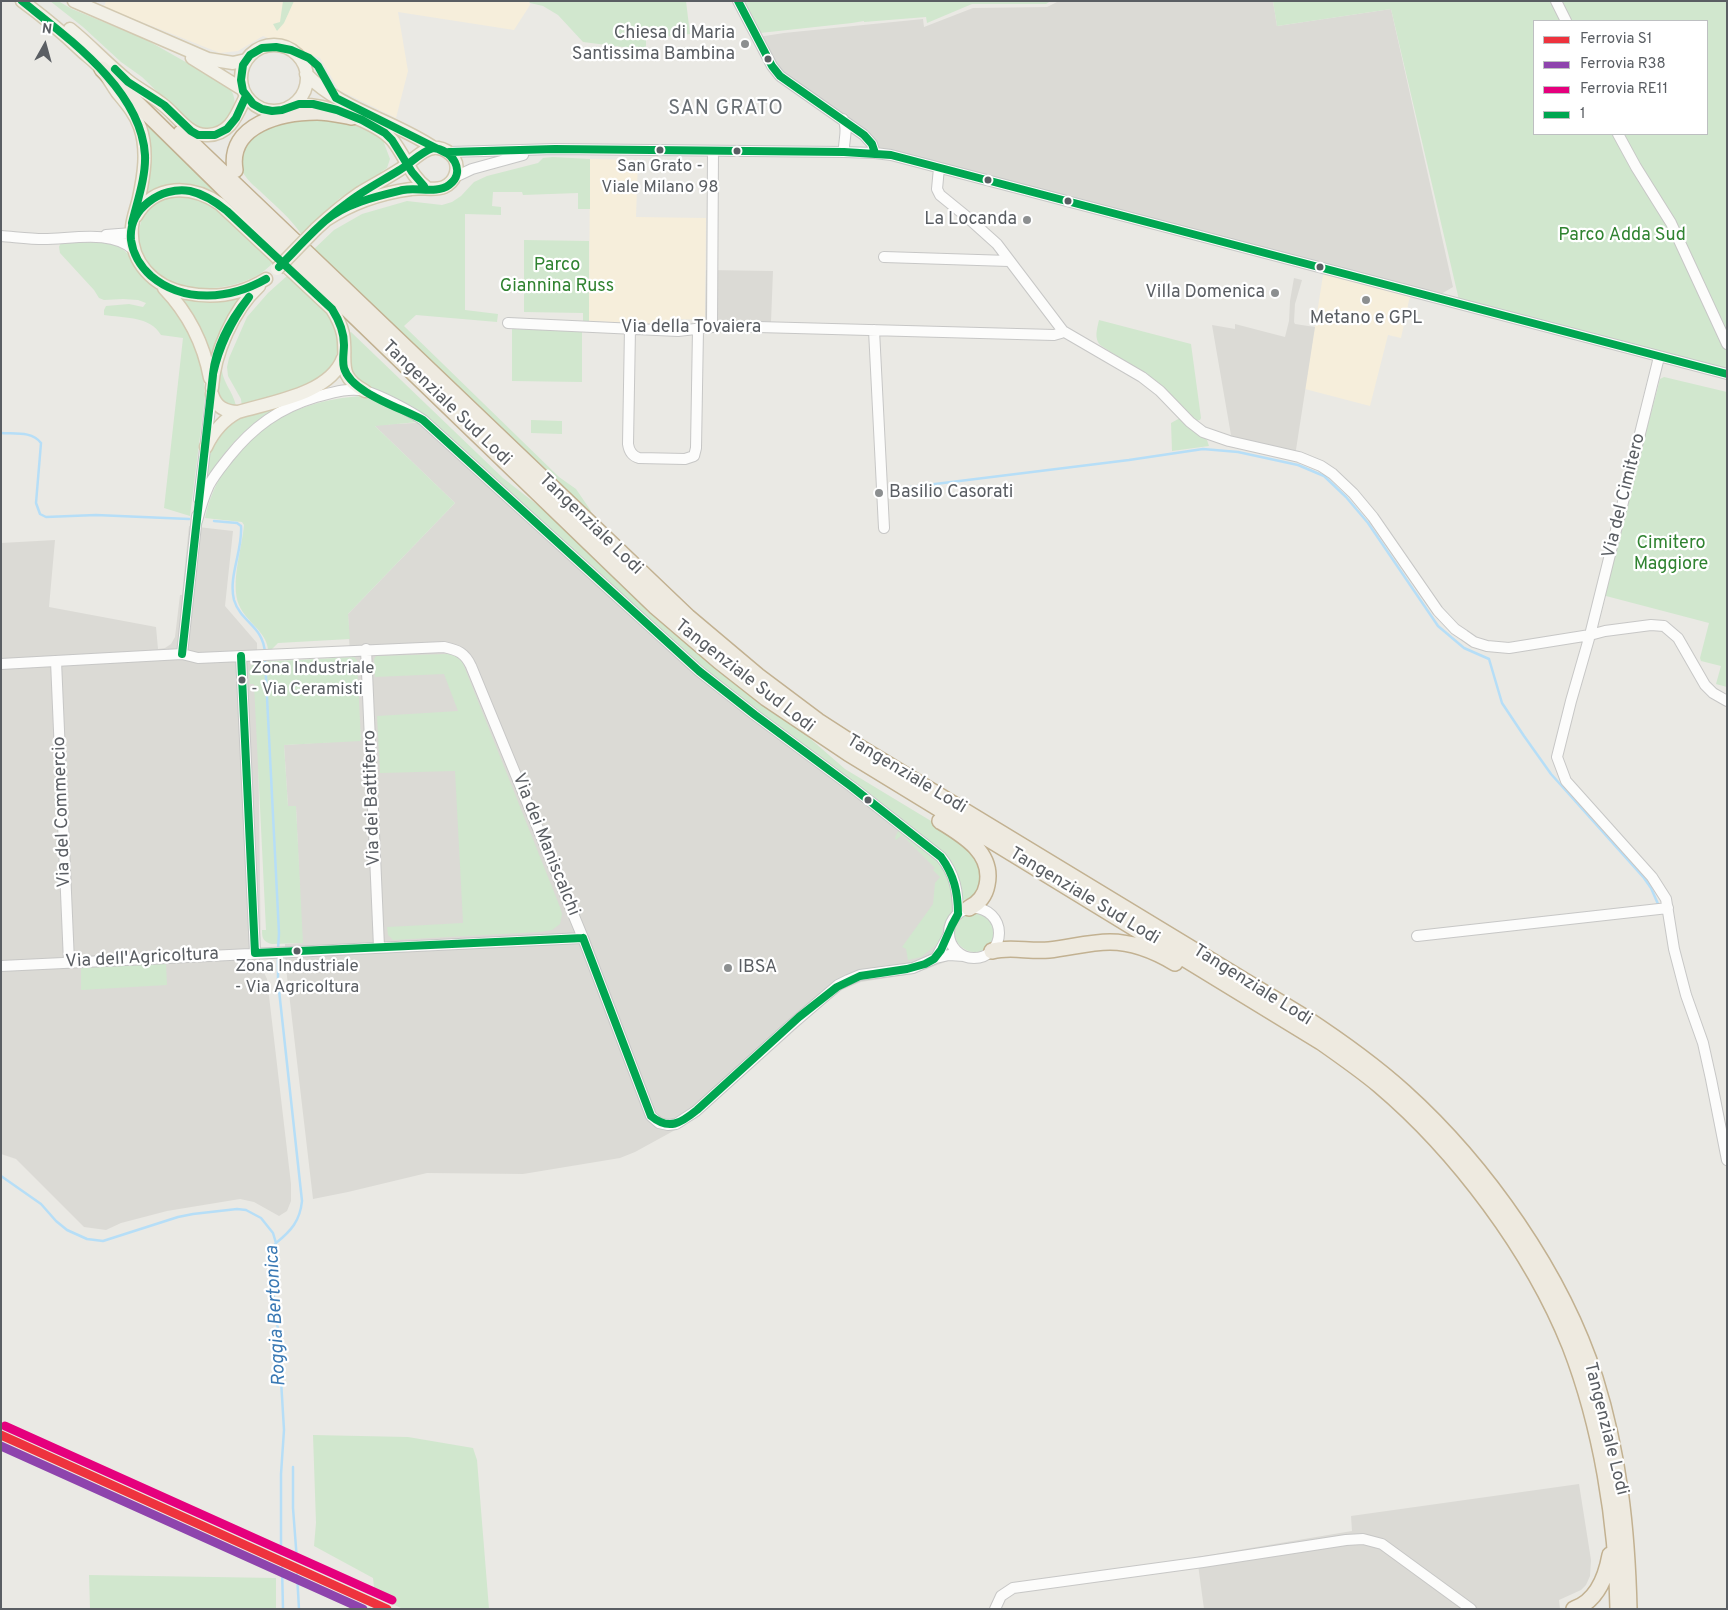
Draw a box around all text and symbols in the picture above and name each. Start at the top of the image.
north arrow [20,20,70,70]
legend [1533,20,1708,135]
text: N [41,21,53,39]
place label: Chiesa di Maria Santissima Bambina [572,23,735,66]
text: Ferrovia S1 [1580,30,1652,49]
marker: Chiesa di Maria Santissima Bambina [739,38,751,50]
unlabelled marker [763,54,773,64]
text: Ferrovia R38 [1580,55,1666,74]
text: Ferrovia RE11 [1580,80,1668,99]
district label: SAN GRATO [667,98,785,122]
text: 1 [1580,105,1586,124]
marker: San Grato - Viale Milano 98 [655,145,665,155]
unlabelled marker [732,146,742,156]
place label: San Grato - Viale Milano 98 [601,158,719,198]
unlabelled marker [983,175,993,185]
unlabelled marker [1063,196,1073,206]
place label: La Locanda [924,209,1017,231]
marker: La Locanda [1021,214,1033,226]
park label: Parco Adda Sud [1558,225,1686,247]
park label: Parco Giannina Russ [500,255,614,298]
unlabelled marker [1315,262,1325,272]
place label: Villa Domenica [1145,282,1265,304]
marker: Villa Domenica [1269,287,1281,299]
marker: Metano e GPL [1360,294,1372,306]
place label: Metano e GPL [1310,308,1422,330]
street label: Via della Tovaiera [621,317,761,339]
street label: Tangenziale Sud Lodi [377,337,515,471]
street label: Via del Cimitero [1599,431,1651,561]
street label: Tangenziale Lodi [533,470,647,580]
place label: Basilio Casorati [889,482,1013,504]
marker: Basilio Casorati [873,487,885,499]
park label: Cimitero Maggiore [1634,533,1708,576]
street label: Tangenziale Sud Lodi [670,616,818,738]
place label: Zona Industriale - Via Ceramisti [251,660,374,700]
marker: Zona Industriale - Via Ceramisti [237,675,247,685]
street label: Via dei Battiferro [360,730,386,866]
street label: Tangenziale Lodi [842,731,970,819]
street label: Via del Commercio [50,736,76,888]
street label: Via dei Maniscalchi [507,771,583,919]
unlabelled marker [863,795,873,805]
street label: Tangenziale Sud Lodi [1005,844,1163,950]
street label: Tangenziale Lodi [1188,941,1316,1031]
street label: Via dell'Agricoltura [65,944,219,974]
marker: Zona Industriale - Via Agricoltura [292,946,302,956]
place label: IBSA [738,957,777,979]
place label: Zona Industriale - Via Agricoltura [235,958,359,998]
marker: IBSA [722,962,734,974]
water label: Roggia Bertonica [262,1245,292,1387]
street label: Tangenziale Lodi [1578,1360,1632,1498]

